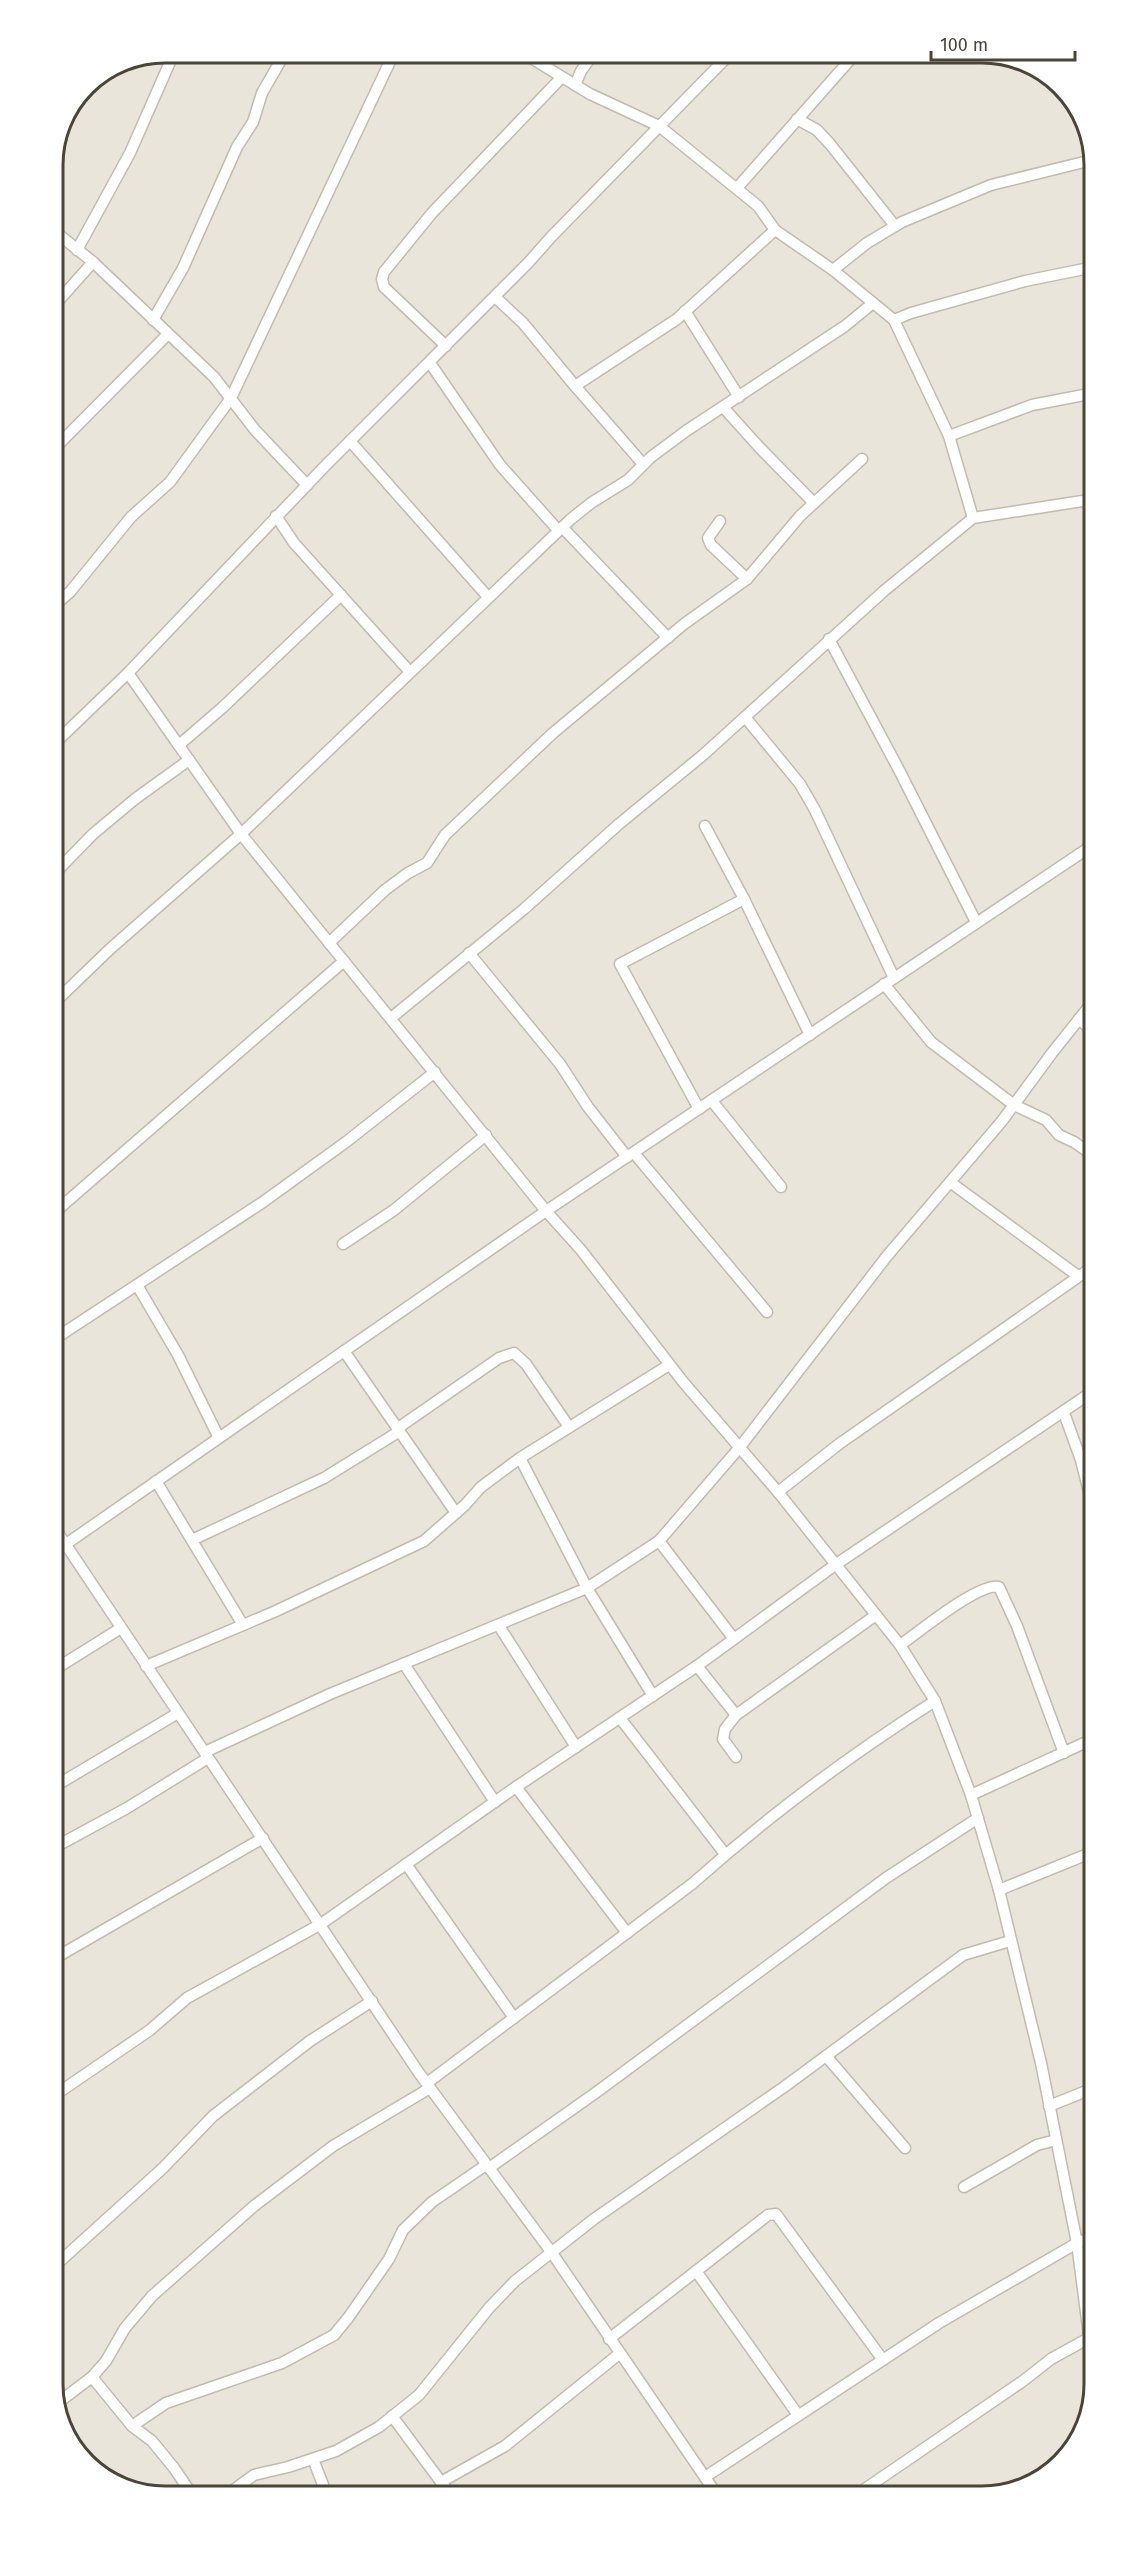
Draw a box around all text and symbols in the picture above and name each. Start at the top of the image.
scale bar [931,24,1075,62]
text: 100 m [940,34,988,56]

